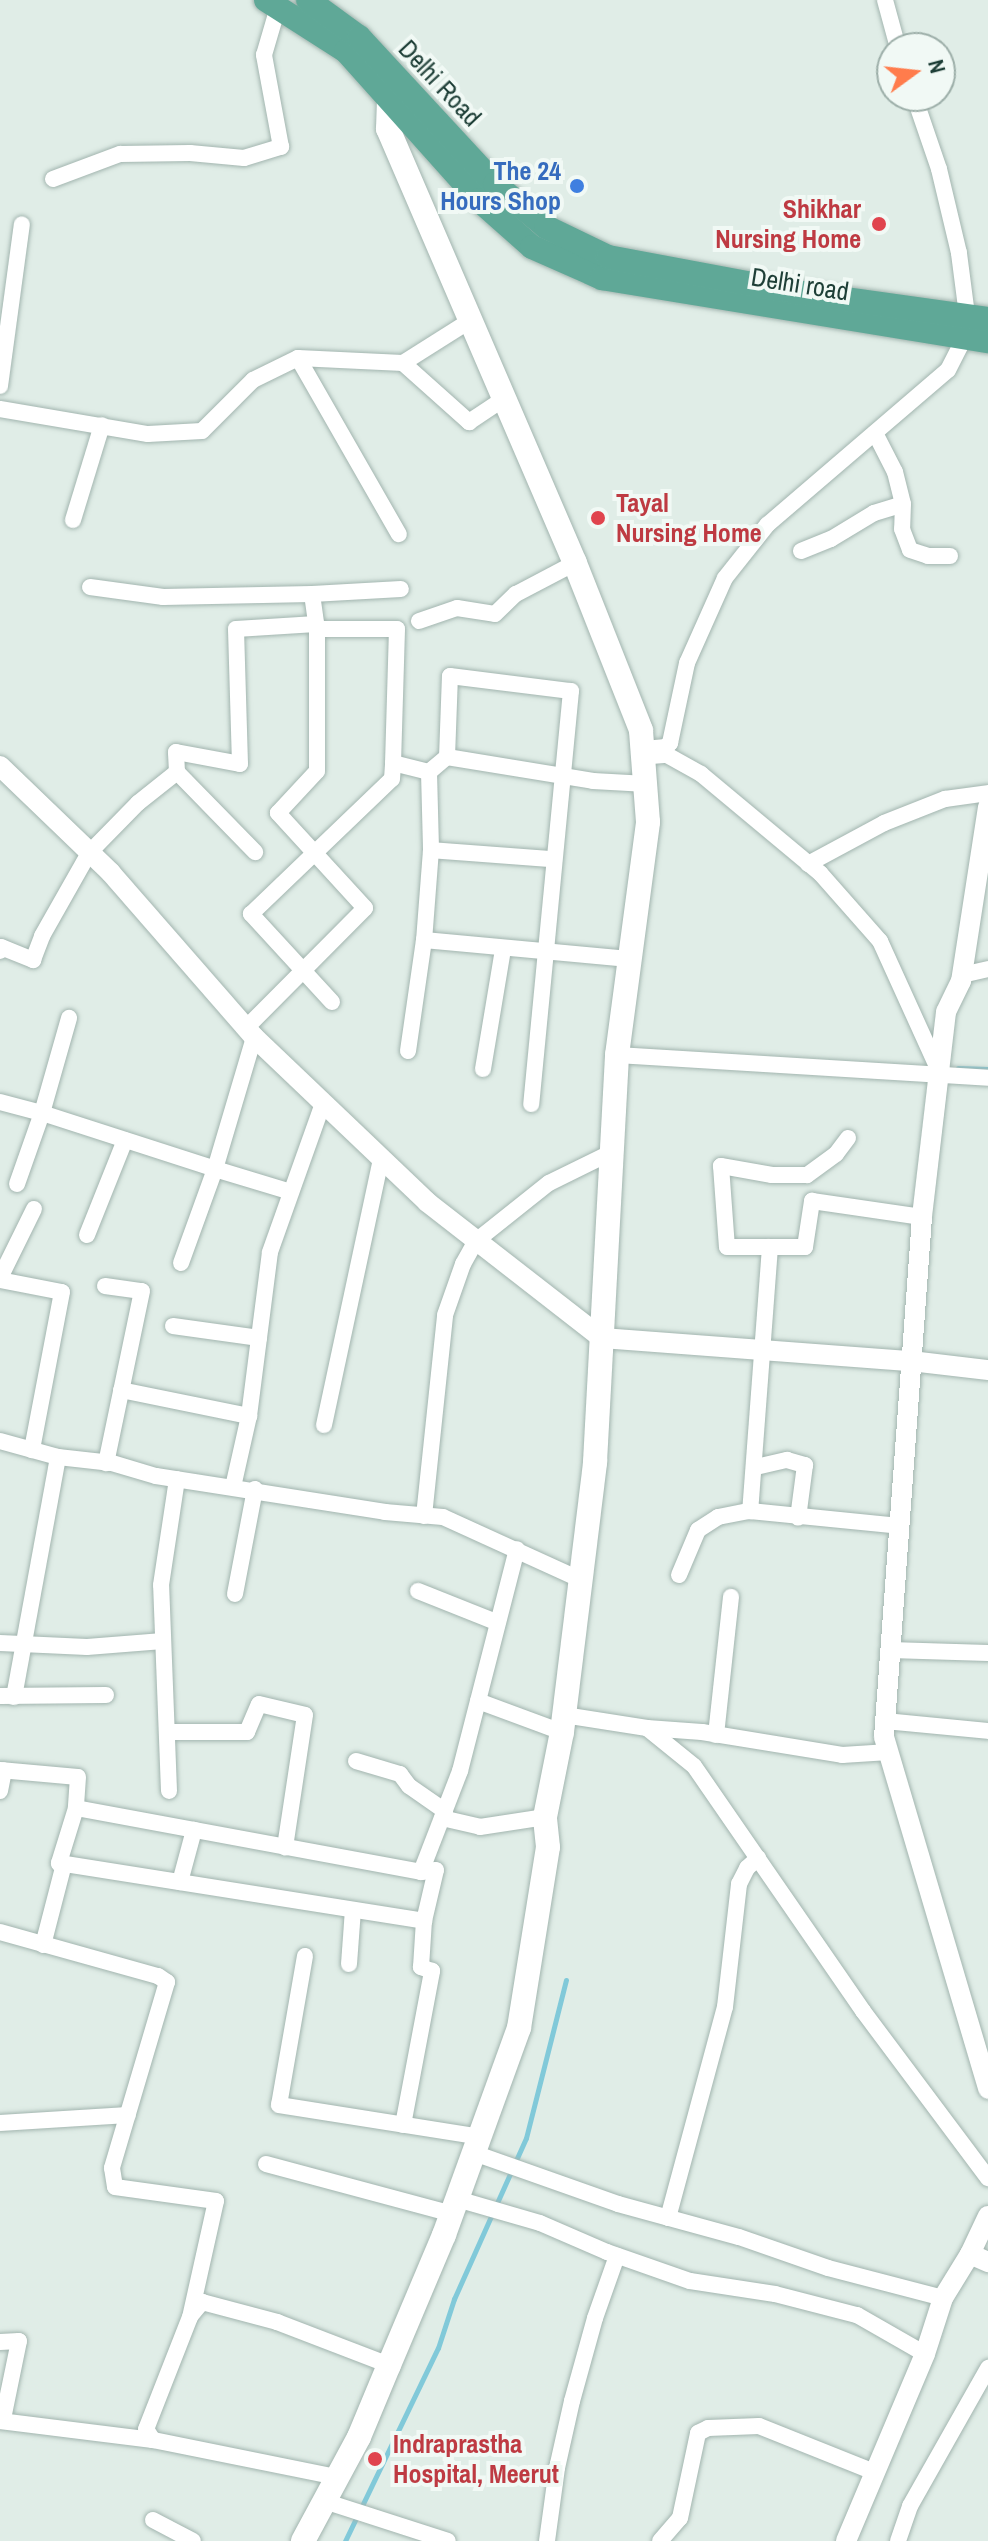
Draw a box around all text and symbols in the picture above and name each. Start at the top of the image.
north arrow [876,32,956,112]
street label: Delhi Road [392,33,488,133]
text: N [921,56,953,76]
place label: The 24 Hours Shop [440,155,561,216]
marker: The 24 Hours Shop [568,177,586,195]
place label: Shikhar Nursing Home [715,193,861,254]
marker: Shikhar Nursing Home [868,213,890,235]
street label: Delhi road [749,261,851,307]
place label: Tayal Nursing Home [616,487,762,548]
marker: Tayal Nursing Home [587,507,609,529]
place label: Indraprastha Hospital, Meerut [393,2428,559,2490]
marker: Indraprastha Hospital, Meerut [364,2448,386,2470]

